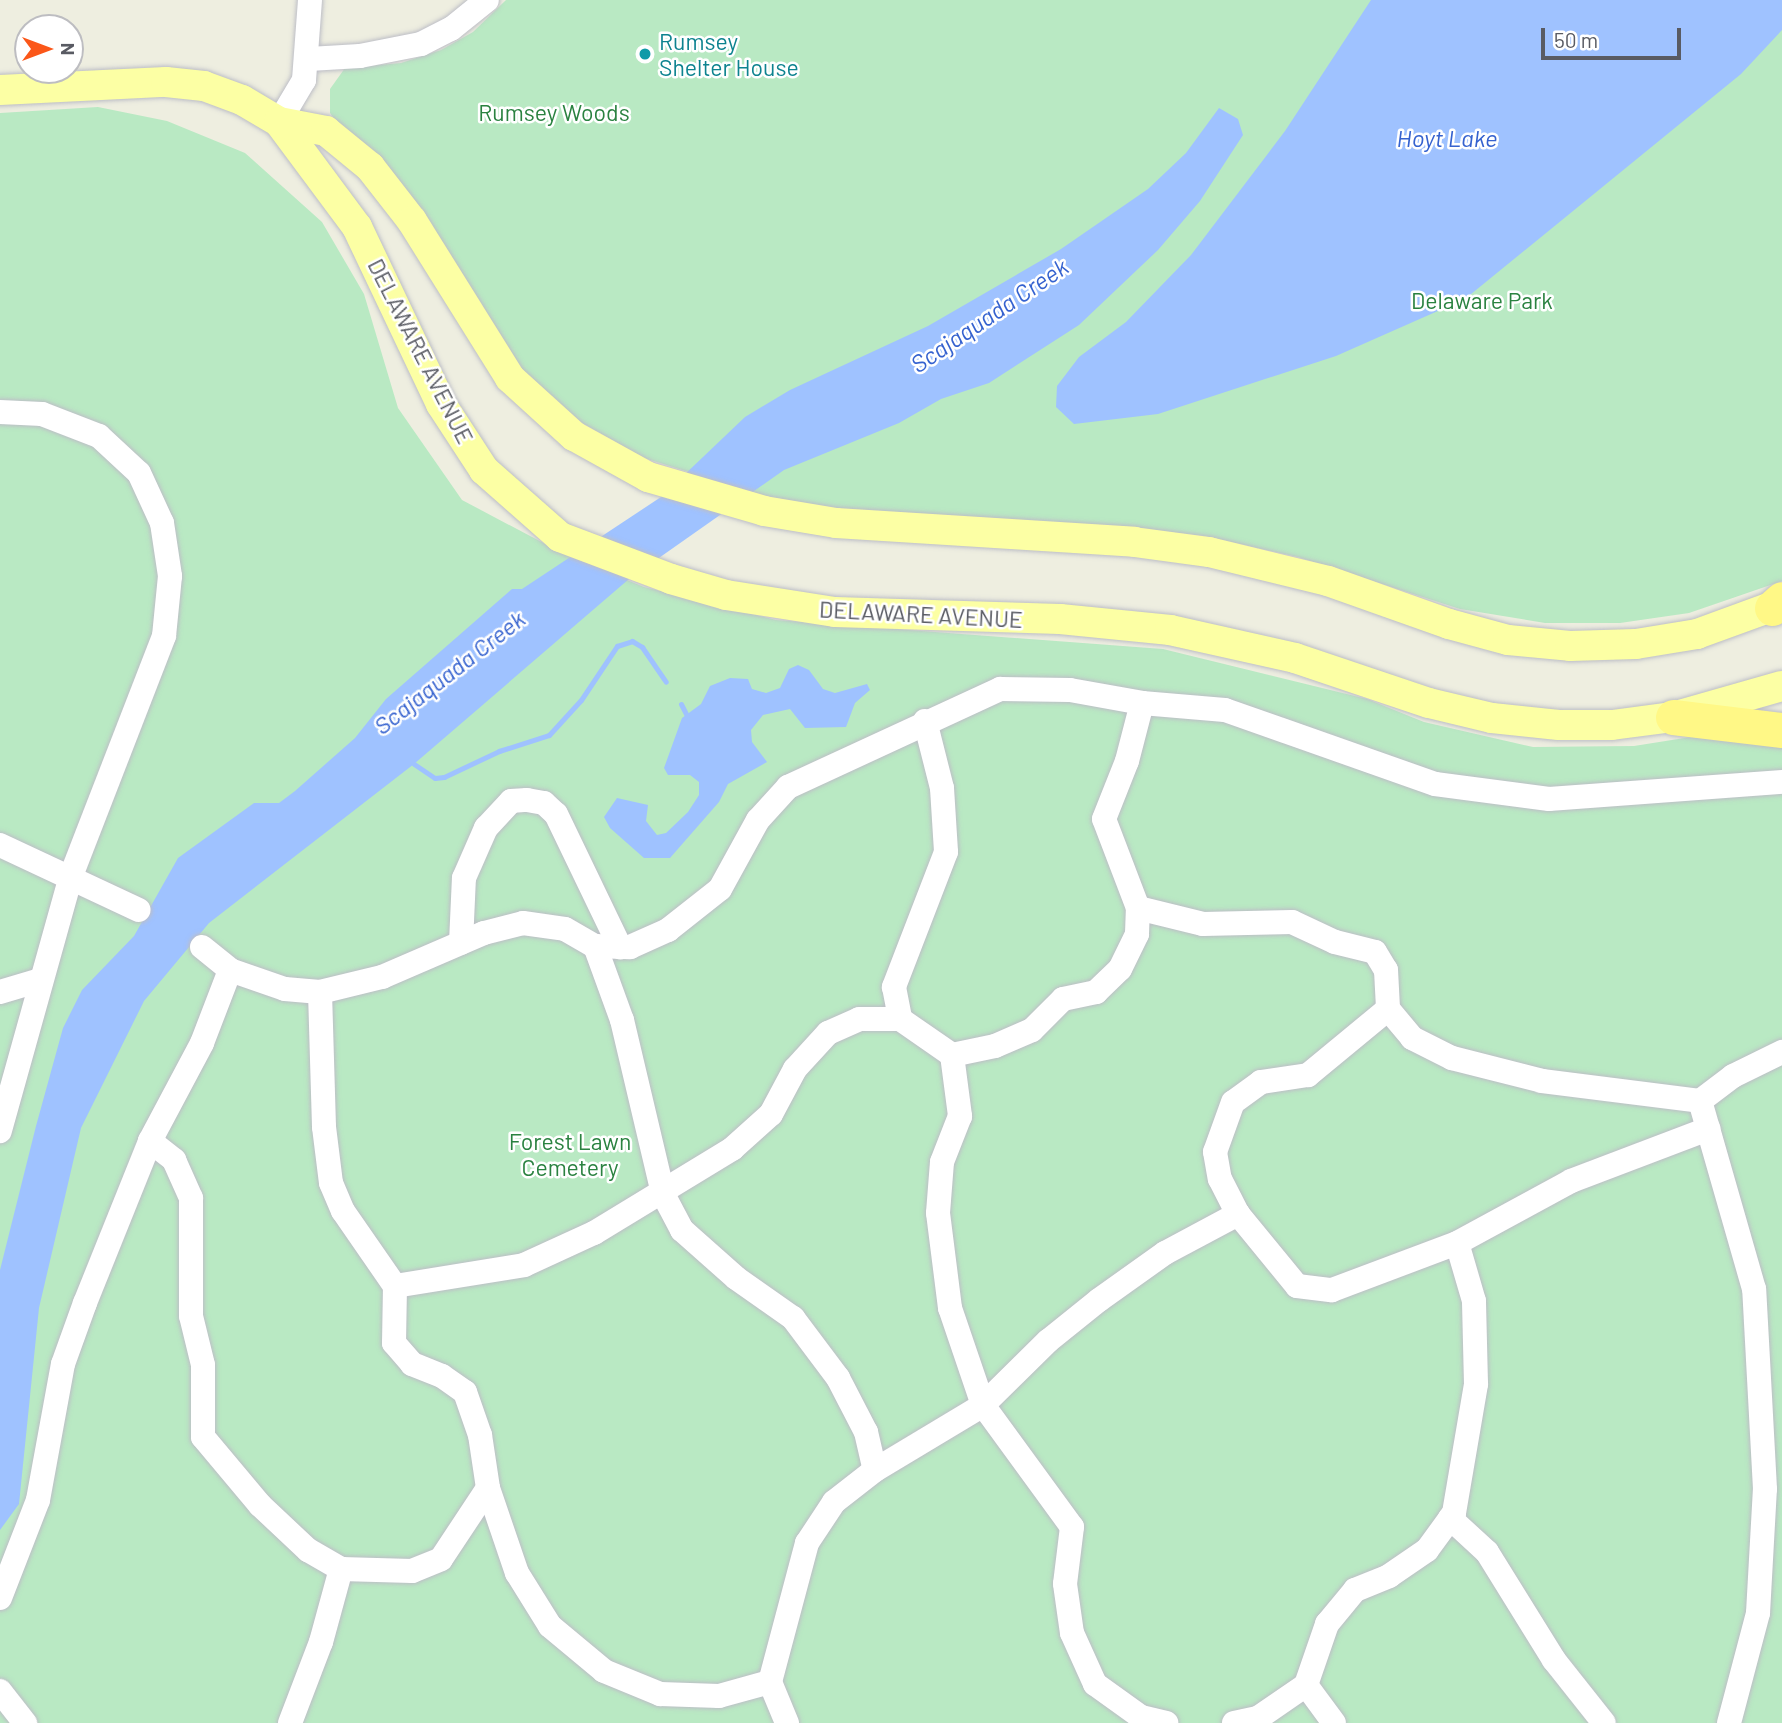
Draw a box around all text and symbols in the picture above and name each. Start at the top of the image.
north arrow [14,14,84,84]
scale bar [1544,14,1684,58]
place label: Rumsey Shelter House [659,27,799,81]
text: 50 m [1554,27,1598,52]
text: N [57,43,80,55]
marker: Rumsey Shelter House [637,46,653,62]
park label: Rumsey Woods [478,98,630,126]
water label: Hoyt Lake [1397,124,1497,152]
water label: Scajaquada Creek [905,252,1073,378]
street label: DELAWARE AVENUE [362,254,480,448]
park label: Delaware Park [1411,286,1553,314]
street label: DELAWARE AVENUE [818,595,1024,633]
water label: Scajaquada Creek [368,604,530,740]
park label: Forest Lawn Cemetery [509,1127,631,1181]

